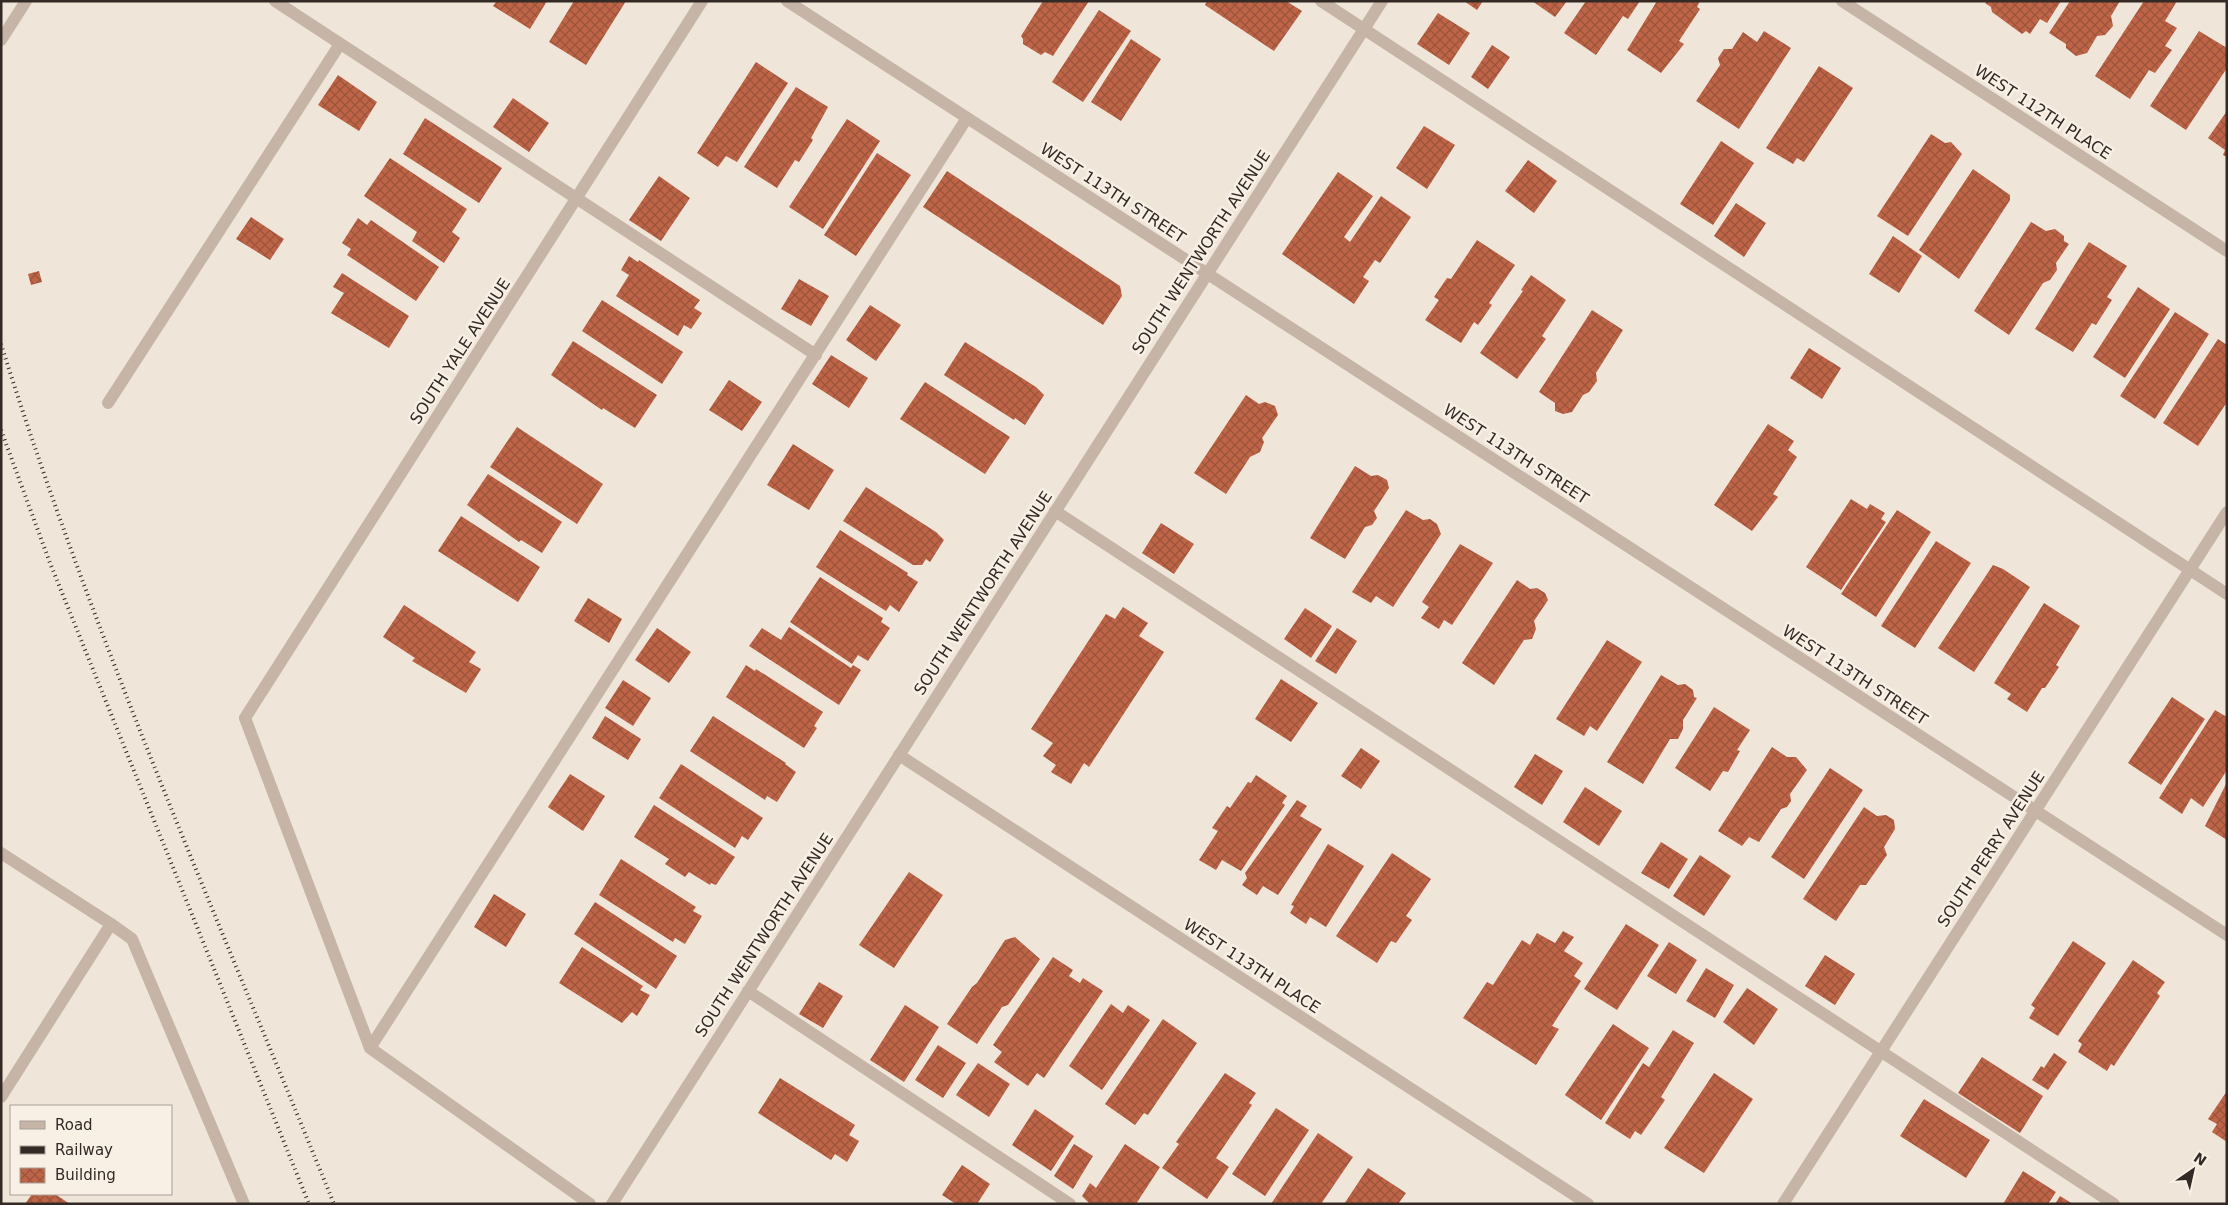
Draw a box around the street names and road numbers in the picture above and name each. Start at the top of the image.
street label: WEST 112TH PLACE [1971,61,2115,163]
street label: WEST 113TH STREET [1037,139,1189,247]
street label: SOUTH WENTWORTH AVENUE [1128,147,1274,357]
street label: SOUTH YALE AVENUE [406,275,514,427]
street label: WEST 113TH STREET [1440,400,1592,508]
street label: SOUTH WENTWORTH AVENUE [910,488,1056,698]
street label: WEST 113TH STREET [1779,621,1931,729]
street label: SOUTH PERRY AVENUE [1933,768,2049,930]
street label: SOUTH WENTWORTH AVENUE [691,830,837,1040]
street label: WEST 113TH PLACE [1180,915,1324,1017]

